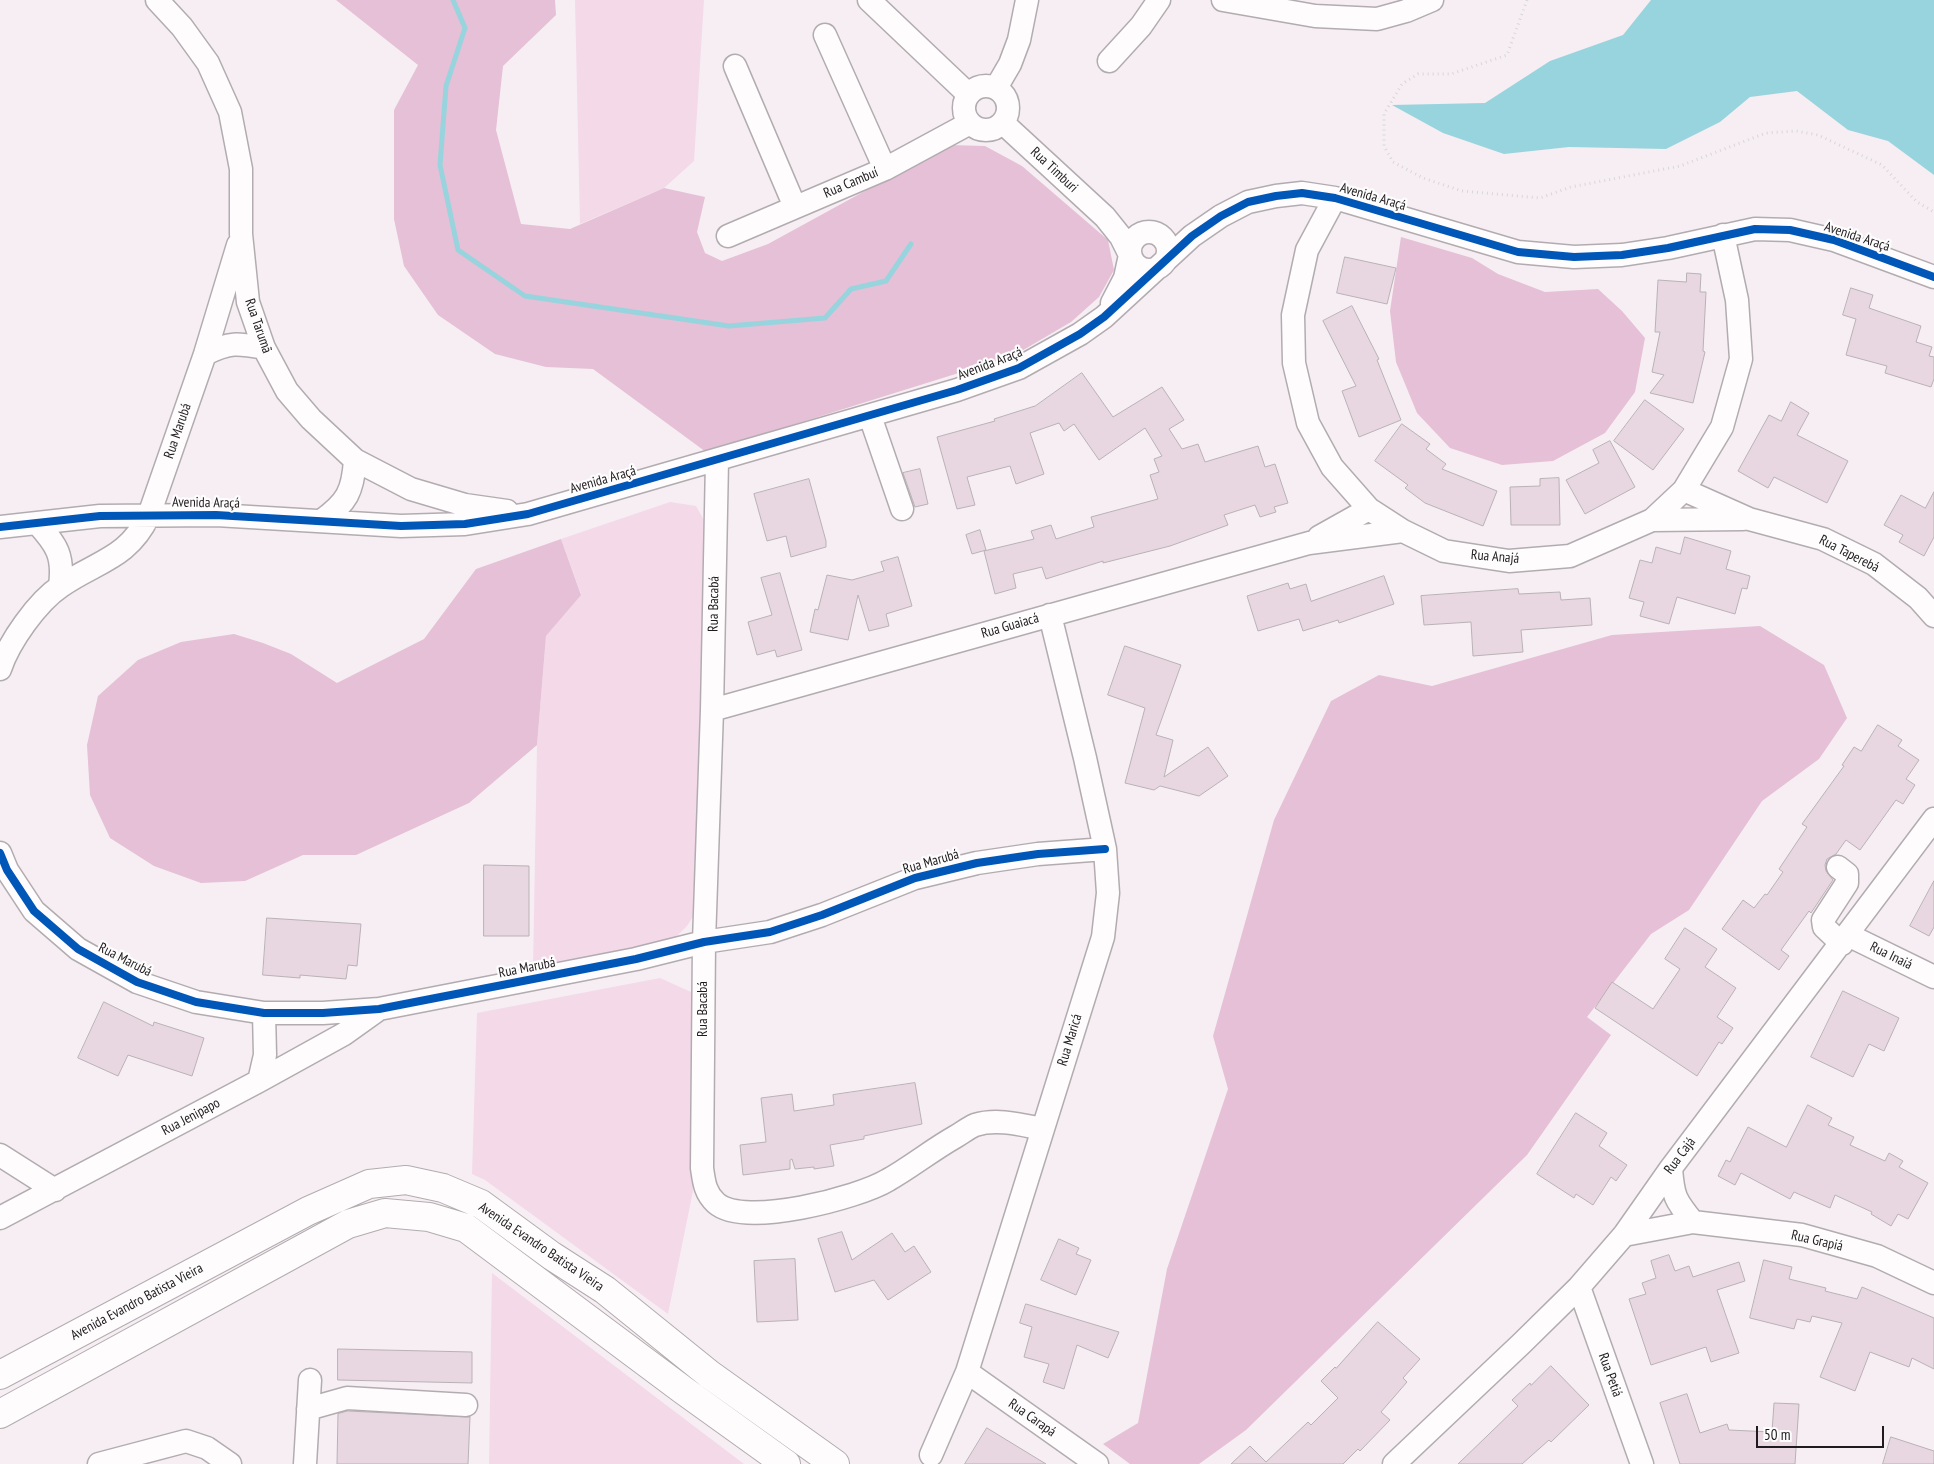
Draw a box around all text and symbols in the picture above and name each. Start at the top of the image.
street label: Rua Timburi [1027,144,1081,196]
street label: Rua Cambuí [821,164,881,202]
street label: Avenida Araçá [1338,180,1408,214]
street label: Avenida Araçá [1822,219,1892,255]
street label: Rua Tarumã [241,296,275,356]
street label: Avenida Araçá [955,344,1025,384]
street label: Rua Marubá [161,401,195,461]
street label: Avenida Araçá [568,463,638,497]
street label: Avenida Araçá [172,494,240,512]
street label: Rua Taperebá [1816,532,1882,576]
street label: Rua Anajá [1470,547,1520,567]
street label: Rua Bacabá [705,576,723,632]
street label: Rua Guaiacá [979,610,1041,642]
street label: Rua Marubá [901,846,961,878]
street label: Rua Marubá [96,939,154,981]
street label: Rua Inaiá [1867,939,1915,973]
street label: Rua Marubá [497,954,557,982]
street label: Rua Bacabá [695,981,711,1037]
street label: Rua Maricá [1054,1012,1086,1068]
street label: Rua Jenipapo [159,1095,223,1139]
street label: Rua Cajá [1661,1134,1699,1178]
street label: Avenida Evandro Batista Vieira [475,1199,607,1295]
street label: Rua Grapiá [1790,1227,1844,1255]
street label: Avenida Evandro Batista Vieira [68,1260,206,1344]
street label: Rua Petiá [1594,1351,1626,1399]
street label: Rua Carapá [1005,1396,1059,1440]
scale bar [1759,1416,1886,1448]
text: 50 m [1764,1425,1790,1444]

